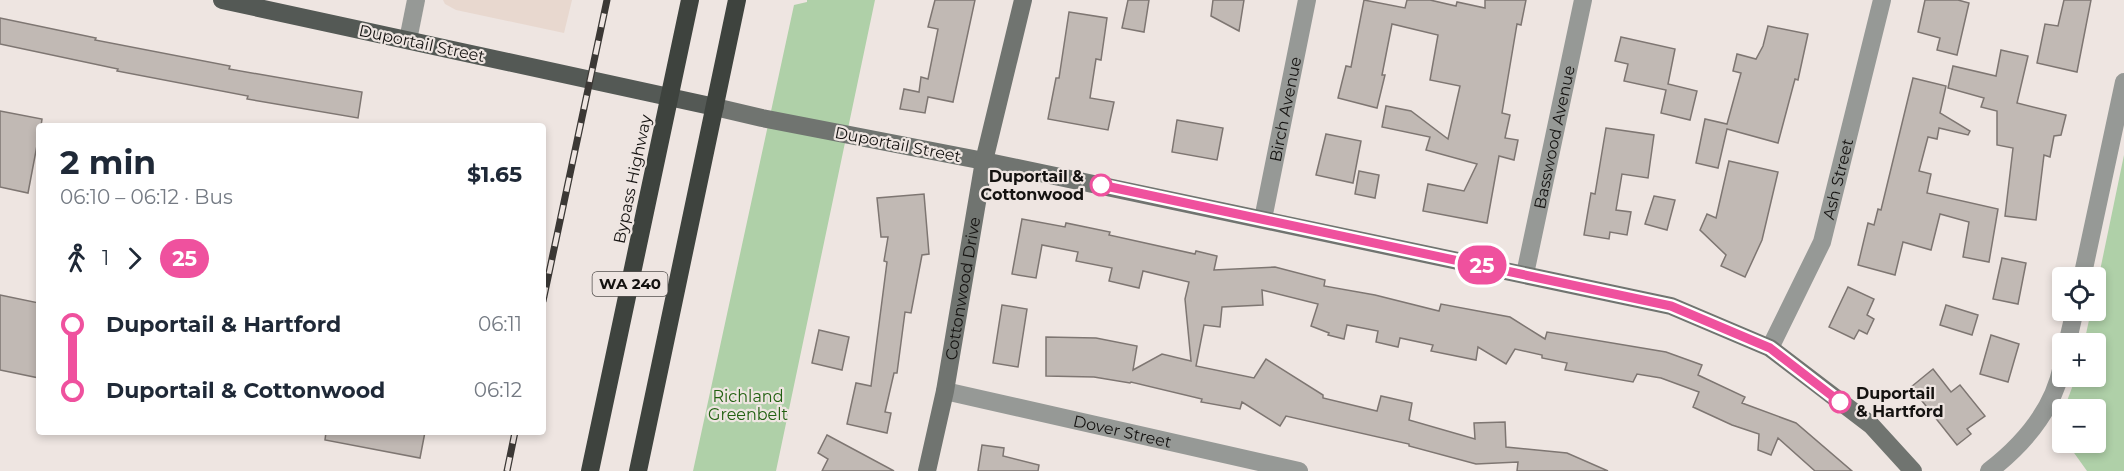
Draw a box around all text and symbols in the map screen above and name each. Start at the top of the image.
street label: Duportail Street [357,21,487,66]
street label: Birch Avenue [1266,55,1305,164]
street label: Basswood Avenue [1530,64,1579,211]
street label: Bypass Highway [610,113,655,245]
street label: Duportail Street [833,123,963,166]
street label: Ash Street [1819,136,1857,221]
text: 2 min [60,142,156,182]
text: $1.65 [467,161,522,188]
place label: Duportail & Cottonwood [981,167,1084,204]
marker: Duportail & Cottonwood [1090,174,1112,196]
text: 06:10 – 06:12 · Bus [60,185,233,209]
street label: Cottonwood Drive [941,215,984,362]
icon: walk [60,242,93,275]
icon: forward [118,242,151,275]
text: 1 [102,246,109,270]
text: 25 [172,246,197,271]
line badge: 25 [1455,246,1509,284]
text: 25 [1470,253,1494,278]
map controls [2052,267,2106,453]
button: locate [2052,267,2106,321]
road number: WA 240 [592,272,668,296]
text: Duportail & Hartford [106,311,341,338]
text: 06:11 [478,312,522,336]
button: + [2052,333,2106,387]
text: Duportail & Cottonwood [106,377,385,404]
text: 06:12 [474,378,522,402]
place label: Duportail & Hartford [1856,384,1943,421]
park label: Richland Greenbelt [708,387,788,424]
marker: Duportail & Hartford [1829,391,1851,413]
button: − [2052,399,2106,453]
street label: Dover Street [1071,411,1174,452]

